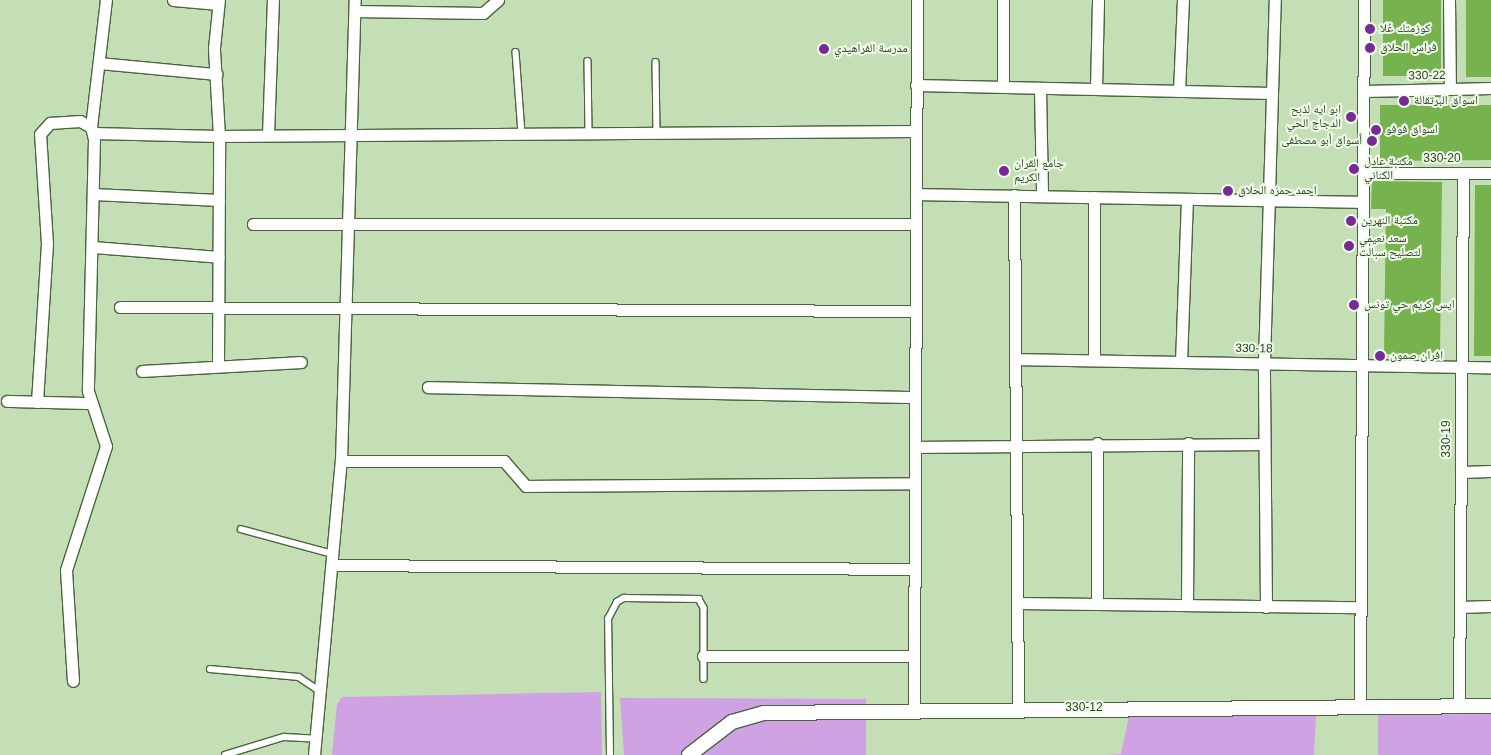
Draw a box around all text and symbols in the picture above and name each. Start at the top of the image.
place label: كوزمتك عُلا [1380,22,1431,36]
marker: كوزمتك عُلا [1364,23,1376,35]
place label: فراس الحلاق [1380,41,1437,55]
place label: مدرسة الفراهيدي [834,42,908,56]
marker: فراس الحلاق [1364,42,1376,54]
marker: مدرسة الفراهيدي [818,43,830,55]
street label: 330-22 [1408,68,1446,84]
place label: اسواق البرتقالة [1414,94,1478,108]
marker: اسواق البرتقالة [1398,95,1410,107]
place label: ابو ايه لذبح الدجاج الحي [1287,103,1341,131]
marker: ابو ايه لذبح الدجاج الحي [1345,111,1357,123]
place label: اسواق فوفو [1386,123,1438,137]
marker: اسواق فوفو [1370,124,1382,136]
place label: أسواق أبو مصطفى [1281,134,1362,148]
marker: أسواق أبو مصطفى [1366,135,1378,147]
street label: 330-20 [1423,152,1461,166]
place label: مكتبة عادل الكناني [1364,155,1413,183]
place label: جامع القران الكريم [1014,157,1064,185]
marker: مكتبة عادل الكناني [1348,163,1360,175]
marker: جامع القران الكريم [998,165,1010,177]
place label: احمد حمزه الحلاق [1238,184,1317,198]
marker: احمد حمزه الحلاق [1222,185,1234,197]
place label: مكتبة النهرين [1361,214,1418,228]
marker: مكتبة النهرين [1345,215,1357,227]
place label: سعد نعيمي لتصليح سبالت [1359,232,1421,260]
marker: سعد نعيمي لتصليح سبالت [1343,240,1355,252]
place label: ايس كريم حي تونس [1364,298,1455,312]
marker: ايس كريم حي تونس [1348,299,1360,311]
street label: 330-18 [1235,341,1273,357]
place label: افران صمون [1390,349,1443,363]
marker: افران صمون [1374,350,1386,362]
street label: 330-19 [1440,420,1454,458]
street label: 330-12 [1065,701,1103,715]

